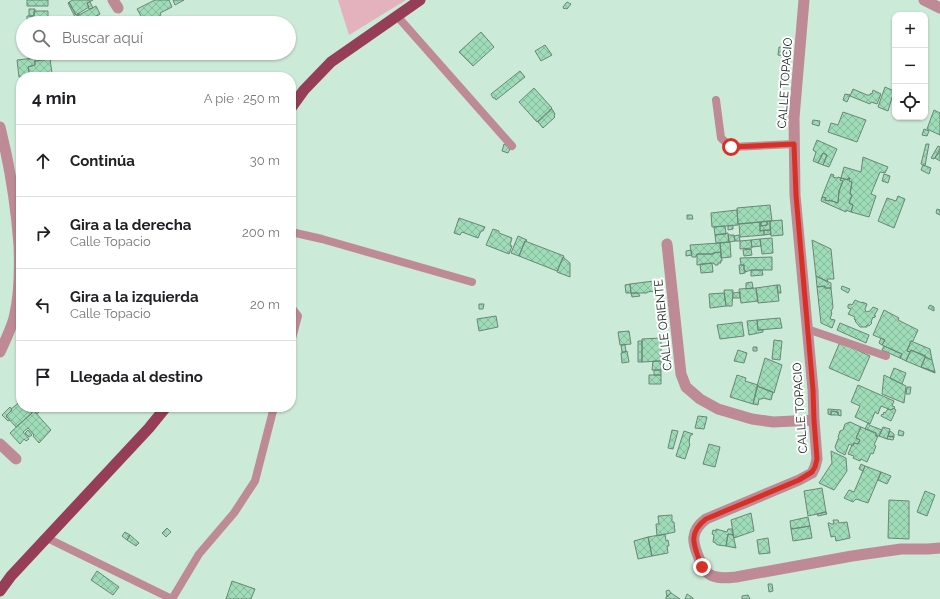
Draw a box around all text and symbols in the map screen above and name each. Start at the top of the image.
map controls [892,12,928,120]
button: + [892,12,928,48]
search box [16,16,296,60]
icon: search [30,27,52,49]
text: Buscar aquí [62,29,143,47]
street label: CALLE TOPACIO [775,37,795,129]
button: − [892,48,928,84]
button: locate [892,84,928,120]
text: 4 min [32,88,76,108]
text: A pie · 250 m [204,91,280,106]
route start [722,138,740,156]
icon: ahead [32,150,54,172]
text: Continúa [70,152,135,170]
text: 30 m [250,153,280,168]
text: Gira a la derecha [70,216,191,234]
icon: right [32,222,54,244]
text: 200 m [242,225,280,240]
text: Calle Topacio [70,234,151,249]
street label: CALLE ORIENTE [651,279,675,371]
text: Gira a la izquierda [70,288,199,306]
icon: left [32,294,54,316]
text: 20 m [250,297,280,312]
text: Calle Topacio [70,306,151,321]
street label: CALLE TOPACIO [790,362,810,454]
icon: arrive [32,366,54,388]
text: Llegada al destino [70,368,203,386]
route end [693,558,711,576]

